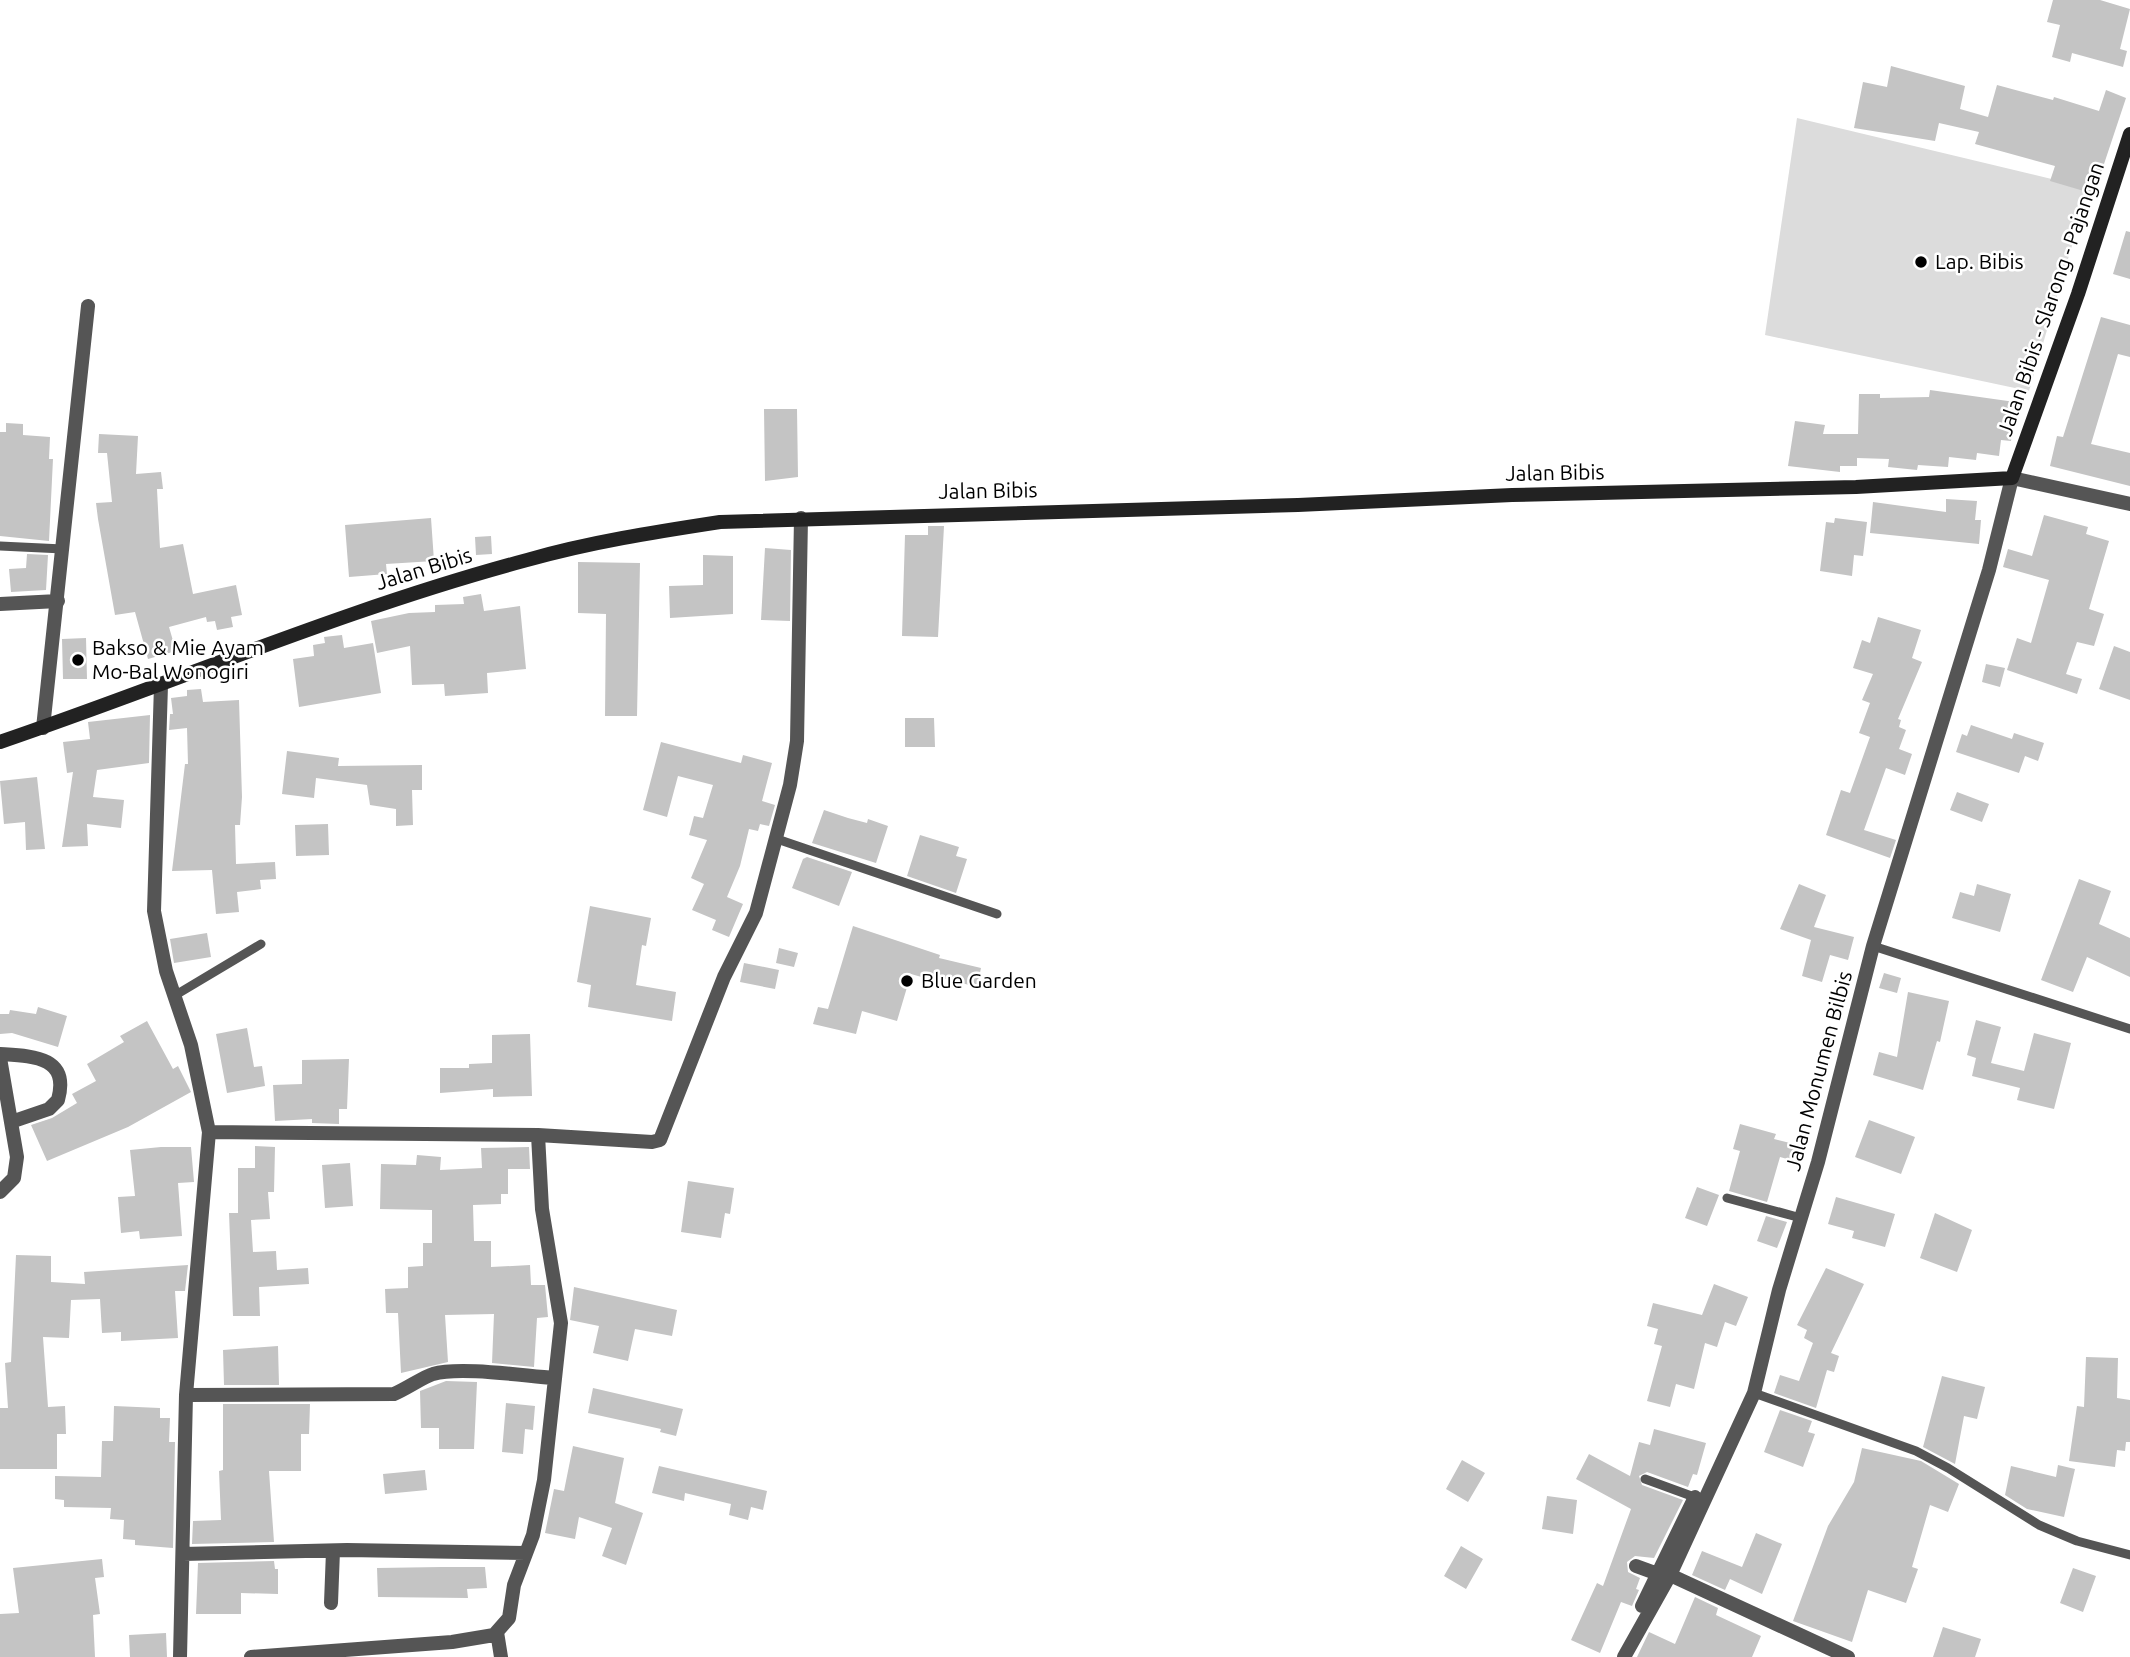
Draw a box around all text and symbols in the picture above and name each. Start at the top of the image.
street label: Jalan Bibis - Slarong - Pajangan [1992,159,2108,439]
place label: Lap. Bibis [1935,249,2024,273]
marker: Lap. Bibis [1913,254,1929,270]
street label: Jalan Bibis [1505,459,1605,485]
street label: Jalan Bibis [938,477,1038,503]
street label: Jalan Bibis [373,542,475,594]
place label: Bakso & Mie Ayam Mo-Bal Wonogiri [92,635,264,683]
marker: Bakso & Mie Ayam Mo-Bal Wonogiri [70,652,86,668]
place label: Blue Garden [921,968,1037,992]
street label: Jalan Monumen Bilbis [1780,968,1856,1173]
marker: Blue Garden [899,973,915,989]

